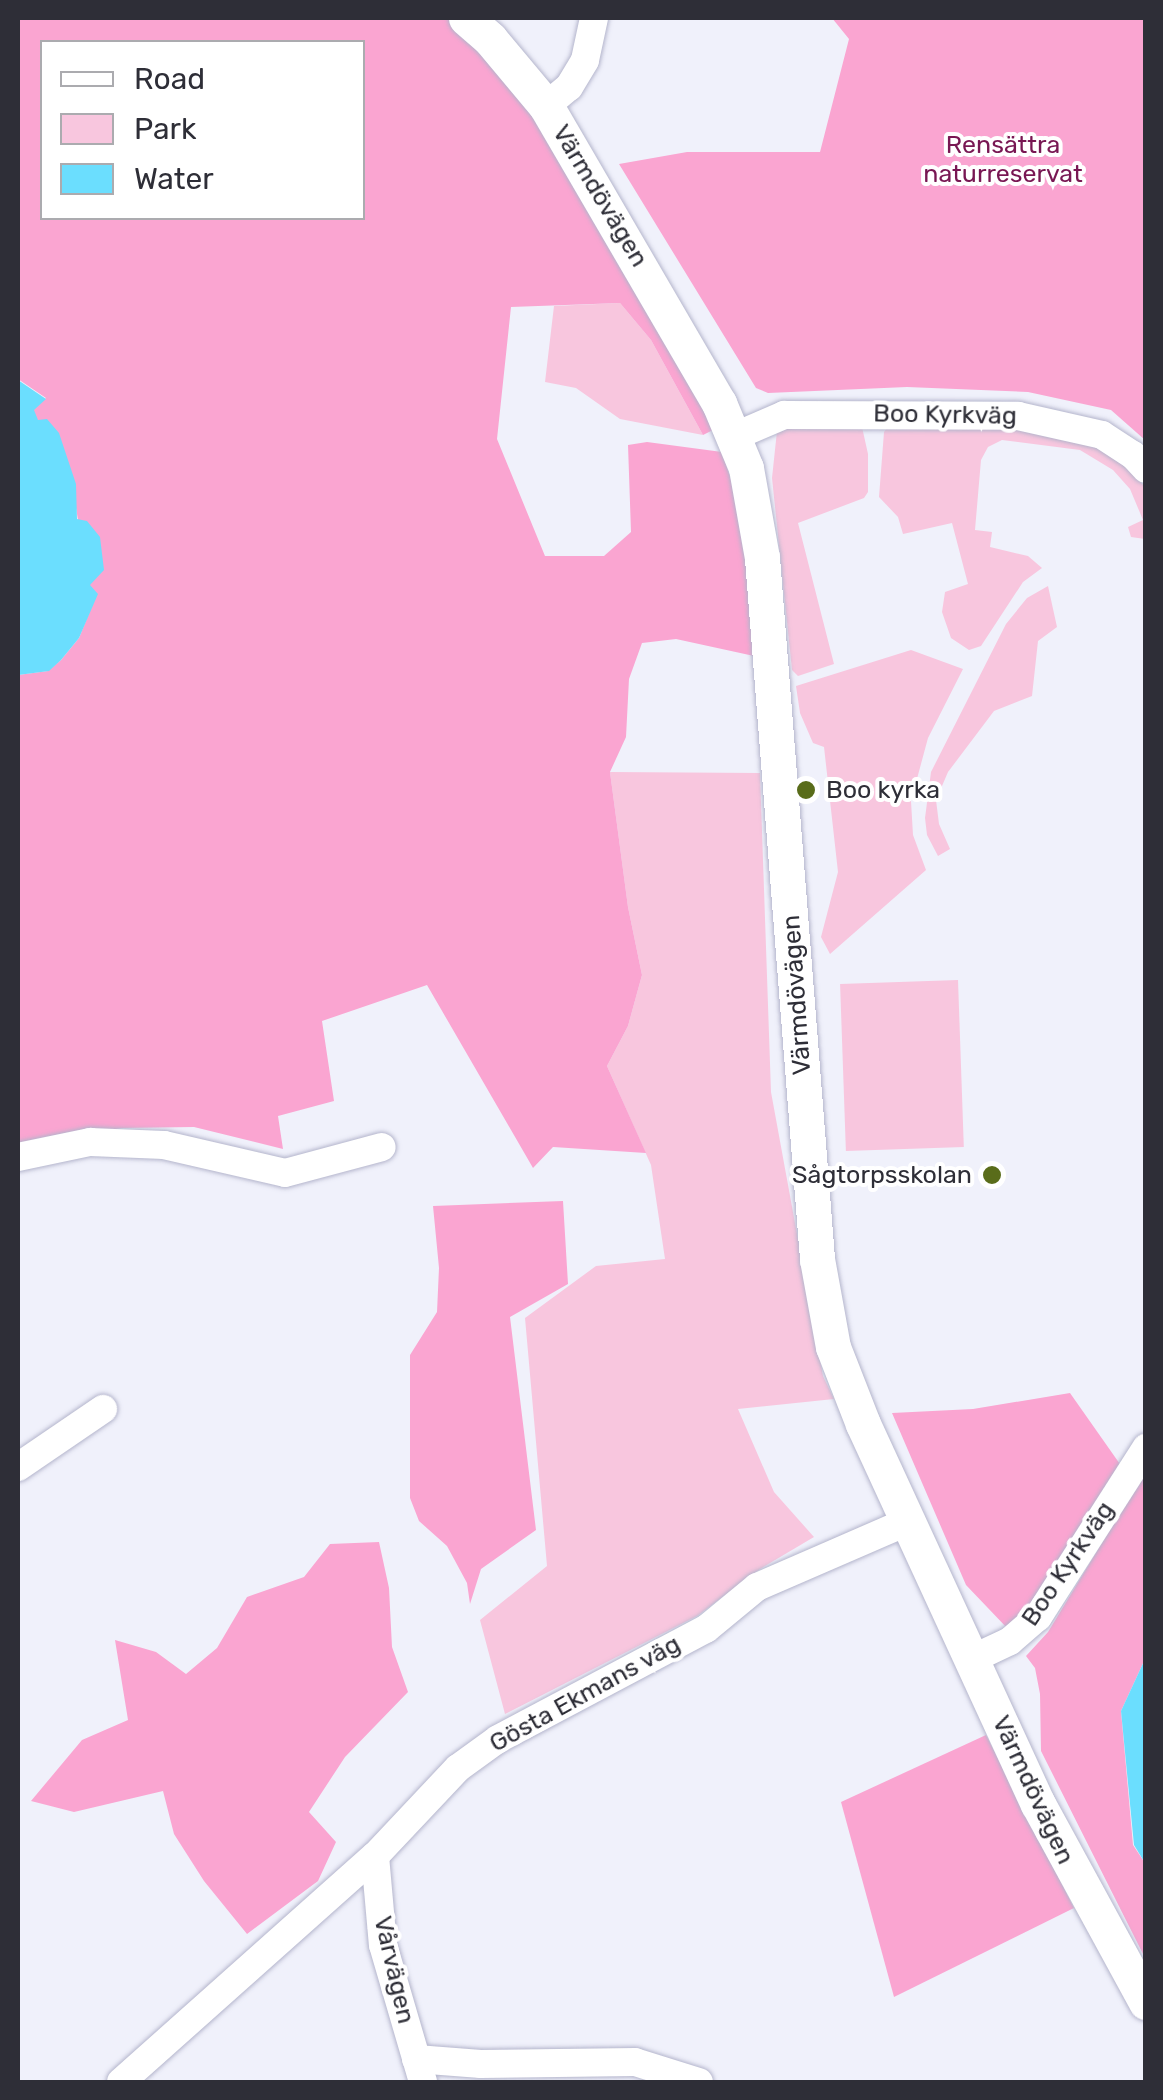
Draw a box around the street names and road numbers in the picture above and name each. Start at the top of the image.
street label: Värmdövägen [546,119,654,273]
street label: Boo Kyrkväg [873,399,1017,431]
street label: Värmdövägen [776,914,818,1076]
street label: Boo Kyrkväg [1015,1496,1121,1632]
street label: Gösta Ekmans väg [484,1629,686,1759]
street label: Värmdövägen [985,1711,1081,1869]
street label: Vårvägen [367,1913,421,2027]

